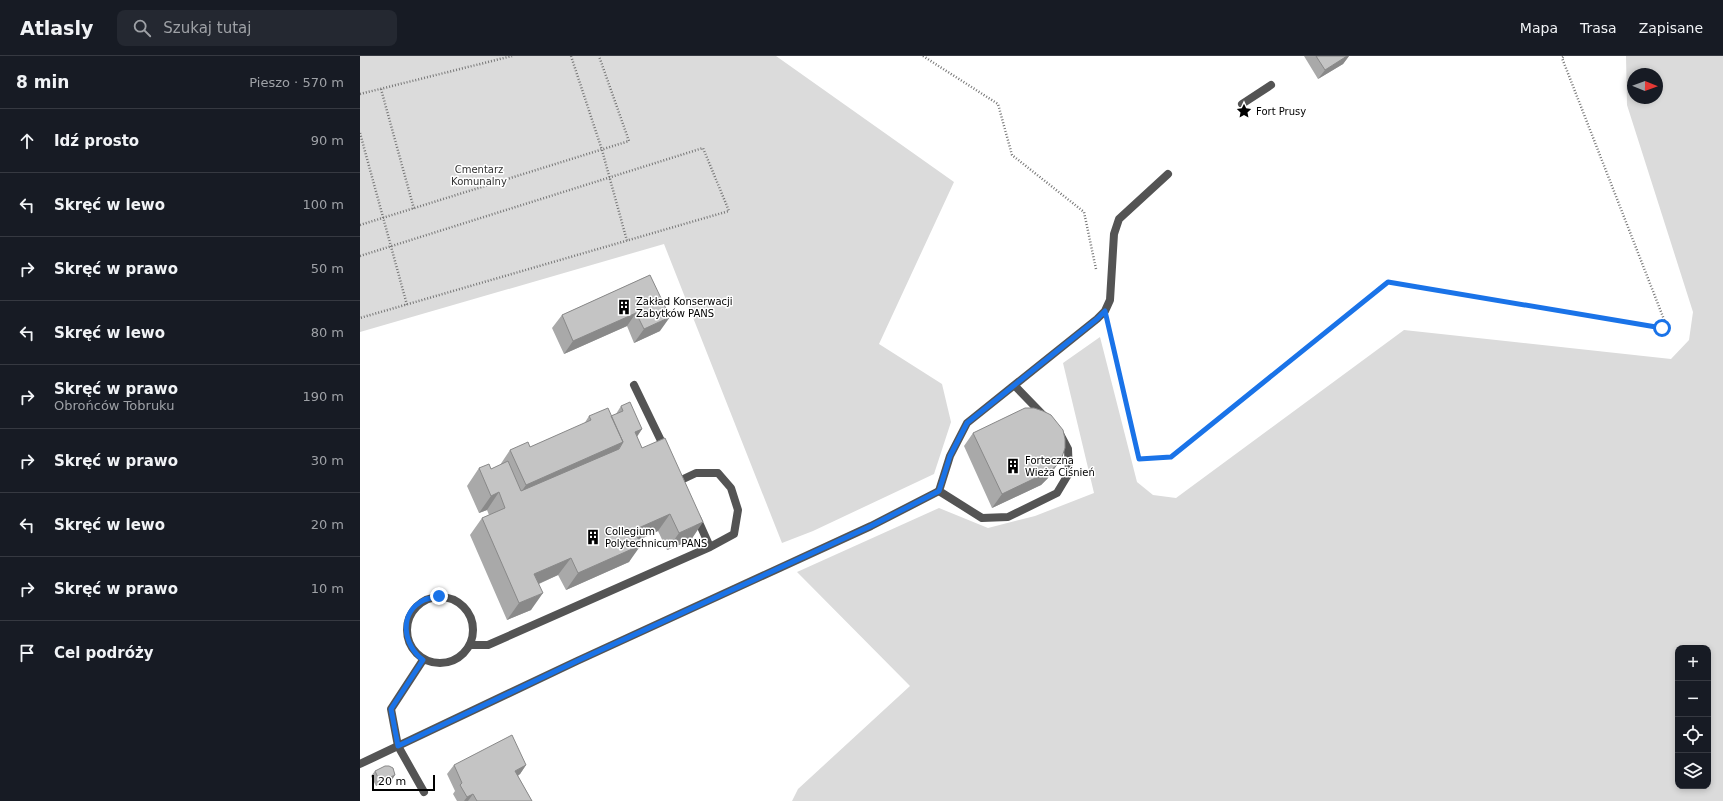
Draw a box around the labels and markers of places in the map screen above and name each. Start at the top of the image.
place icon: Fort Prusy [1235,102,1253,120]
place label: Fort Prusy [1256,106,1306,117]
place label: Zakład Konserwacji Zabytków PANS [636,296,733,319]
building icon: Zakład Konserwacji Zabytków PANS [615,298,633,316]
place label: Forteczna Wieża Ciśnień [1025,455,1095,478]
building icon: Forteczna Wieża Ciśnień [1004,457,1022,475]
place label: Collegium Polytechnicum PANS [605,526,707,549]
building icon: Collegium Polytechnicum PANS [584,528,602,546]

